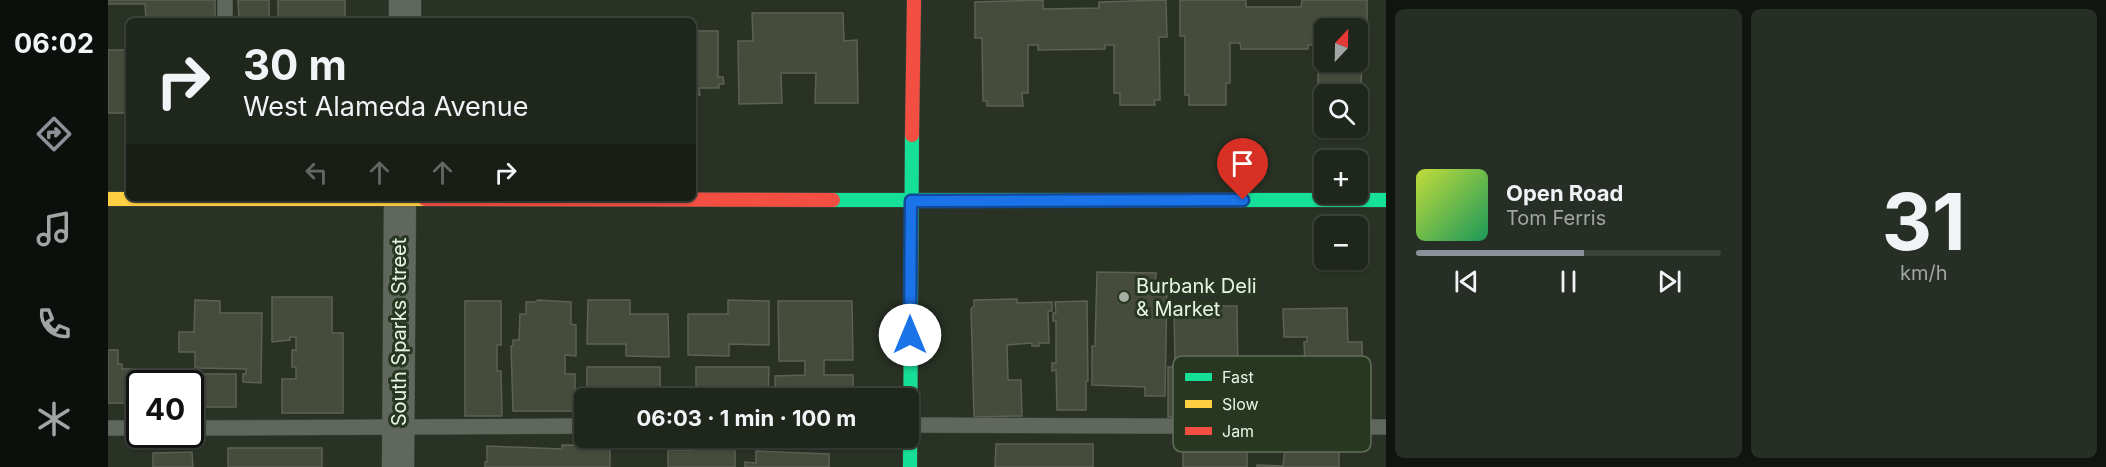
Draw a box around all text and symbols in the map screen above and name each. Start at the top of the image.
north arrow [1314,18,1368,72]
map controls [1314,18,1368,270]
text: 06:02 [14,27,94,60]
text: 30 m [243,39,347,90]
icon: right [144,42,222,120]
button: search [1314,84,1368,138]
text: West Alameda Avenue [243,90,529,123]
icon: directions [33,113,75,155]
pin [1217,138,1268,200]
icon: arrive [1226,147,1259,180]
button: + [1314,150,1368,204]
icon: left [300,156,333,189]
icon: ahead [363,156,396,189]
icon: ahead [426,156,459,189]
icon: right [489,156,522,189]
text: 31 [1882,174,1966,269]
text: Open Road [1506,180,1623,206]
text: Tom Ferris [1506,206,1606,230]
icon: music [33,208,75,250]
button: − [1314,216,1368,270]
street label: South Sparks Street [387,237,411,426]
text: km/h [1900,261,1948,285]
icon: previous [1450,265,1483,298]
icon: pause [1552,265,1585,298]
icon: next [1653,265,1686,298]
place label: Burbank Deli & Market [1136,274,1257,321]
marker: Burbank Deli & Market [1117,290,1131,304]
icon: phone [33,303,75,345]
position arrow [878,303,942,367]
legend [1173,356,1371,452]
text: Fast [1222,367,1254,387]
speed limit sign: 40 [126,370,204,448]
text: Slow [1222,394,1259,414]
icon: climate [33,398,75,440]
text: 06:03 · 1 min · 100 m [637,405,856,431]
text: Jam [1222,421,1254,441]

